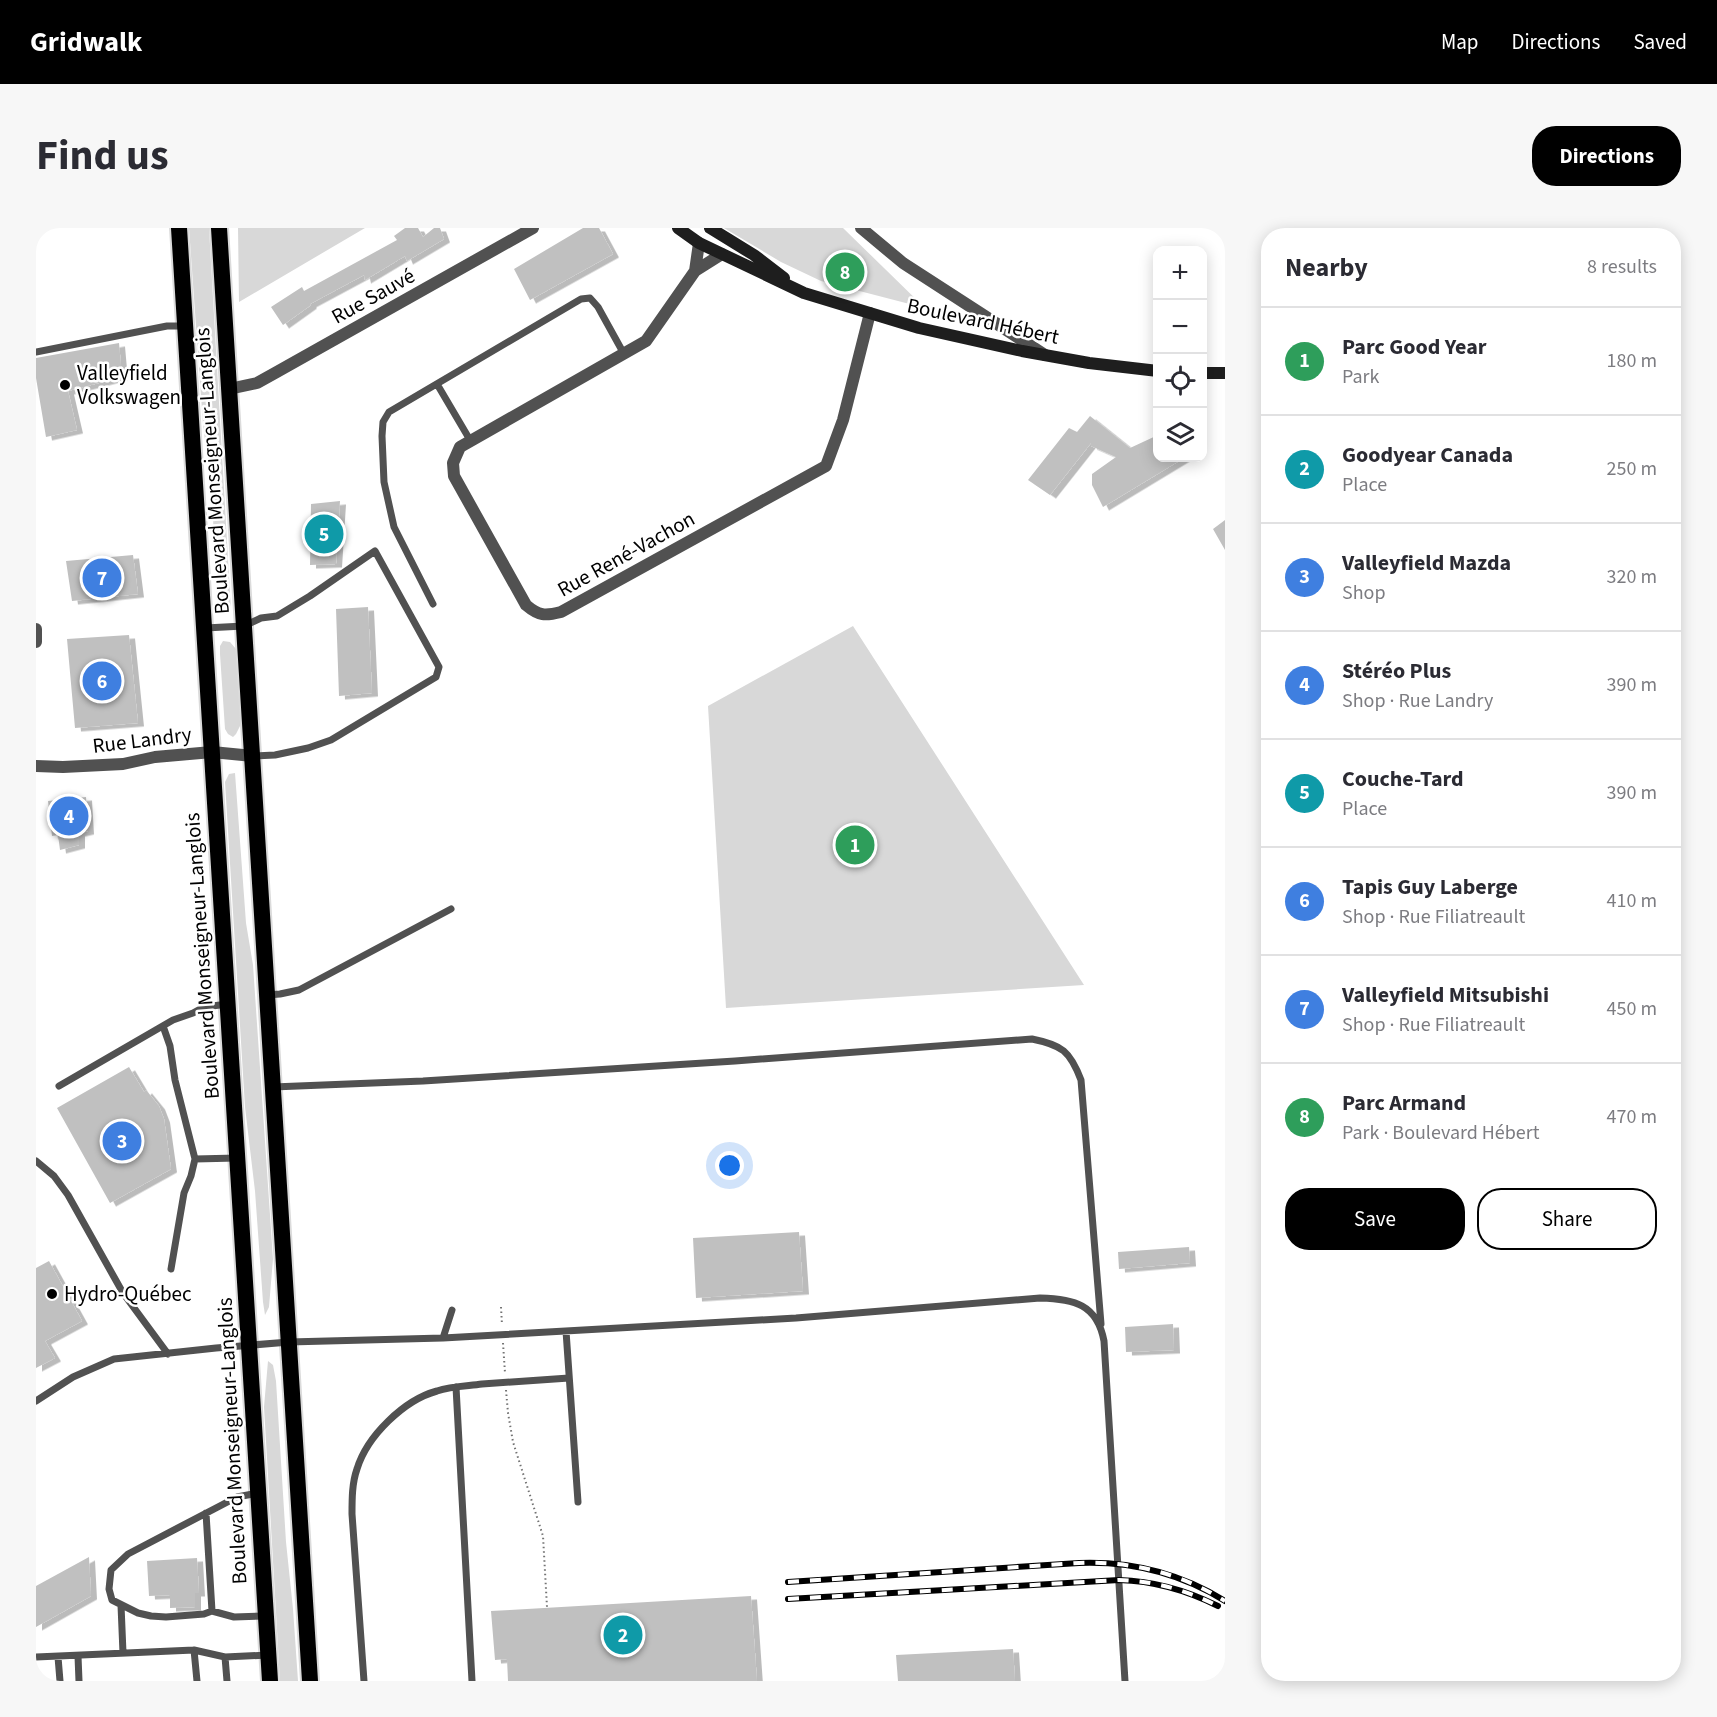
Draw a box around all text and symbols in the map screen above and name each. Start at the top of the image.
text: Gridwalk [30,22,142,62]
text: Map [1441,27,1479,57]
text: Directions [1512,27,1600,57]
text: Saved [1633,27,1687,57]
text: Find us [36,126,169,186]
button: Directions [1532,126,1681,186]
map controls [1153,246,1207,462]
button: + [1153,246,1207,300]
text: Nearby [1285,249,1368,286]
pin: 8 [826,250,864,294]
text: 8 results [1587,253,1657,281]
street label: Rue Sauvé [326,261,420,331]
street label: Boulevard Hébert [904,290,1062,352]
button: − [1153,300,1207,354]
street label: Boulevard Monseigneur-Langlois [187,326,237,615]
text: Parc Good Year [1342,331,1487,363]
text: 1 [1299,347,1310,375]
text: 180 m [1607,347,1657,375]
button: locate [1153,354,1207,408]
place label: Valleyfield Volkswagen [77,358,181,412]
text: Park [1342,363,1379,391]
marker: Valleyfield Volkswagen [58,378,72,392]
button: layers [1153,408,1207,462]
text: Goodyear Canada [1342,439,1513,471]
text: 2 [1299,455,1310,483]
text: 250 m [1607,455,1657,483]
text: Place [1342,471,1387,499]
street label: Rue René-Vachon [552,504,700,604]
pin: 5 [304,512,344,556]
text: Valleyfield Mazda [1342,547,1511,579]
pin: 7 [82,556,122,600]
text: 3 [1299,563,1310,591]
text: 320 m [1607,563,1657,591]
text: Shop [1342,579,1386,607]
text: Stéréo Plus [1342,655,1451,687]
pin: 6 [82,658,122,704]
text: 4 [1299,671,1310,699]
text: 390 m [1607,671,1657,699]
text: Shop · Rue Landry [1342,687,1493,715]
street label: Rue Landry [91,719,193,761]
text: Couche-Tard [1342,763,1464,795]
text: 5 [1299,779,1310,807]
text: 390 m [1607,779,1657,807]
pin: 4 [50,794,88,838]
text: Place [1342,795,1387,823]
street label: Boulevard Monseigneur-Langlois [177,811,227,1100]
pin: 1 [836,822,874,868]
text: Tapis Guy Laberge [1342,871,1518,903]
text: 6 [1299,887,1310,915]
text: 410 m [1607,887,1657,915]
text: Shop · Rue Filiatreault [1342,903,1525,931]
text: Valleyfield Mitsubishi [1342,979,1549,1011]
text: 7 [1299,995,1310,1023]
text: 450 m [1607,995,1657,1023]
text: Shop · Rue Filiatreault [1342,1011,1525,1039]
text: Parc Armand [1342,1087,1466,1119]
text: 8 [1299,1103,1310,1131]
text: 470 m [1607,1103,1657,1131]
pin: 3 [102,1118,142,1164]
text: Park · Boulevard Hébert [1342,1119,1539,1147]
your location [715,1151,744,1180]
button: Save [1285,1188,1465,1250]
button: Share [1477,1188,1657,1250]
place label: Hydro-Québec [64,1279,192,1309]
marker: Hydro-Québec [45,1287,59,1301]
street label: Boulevard Monseigneur-Langlois [209,1297,254,1585]
pin: 2 [604,1612,642,1658]

